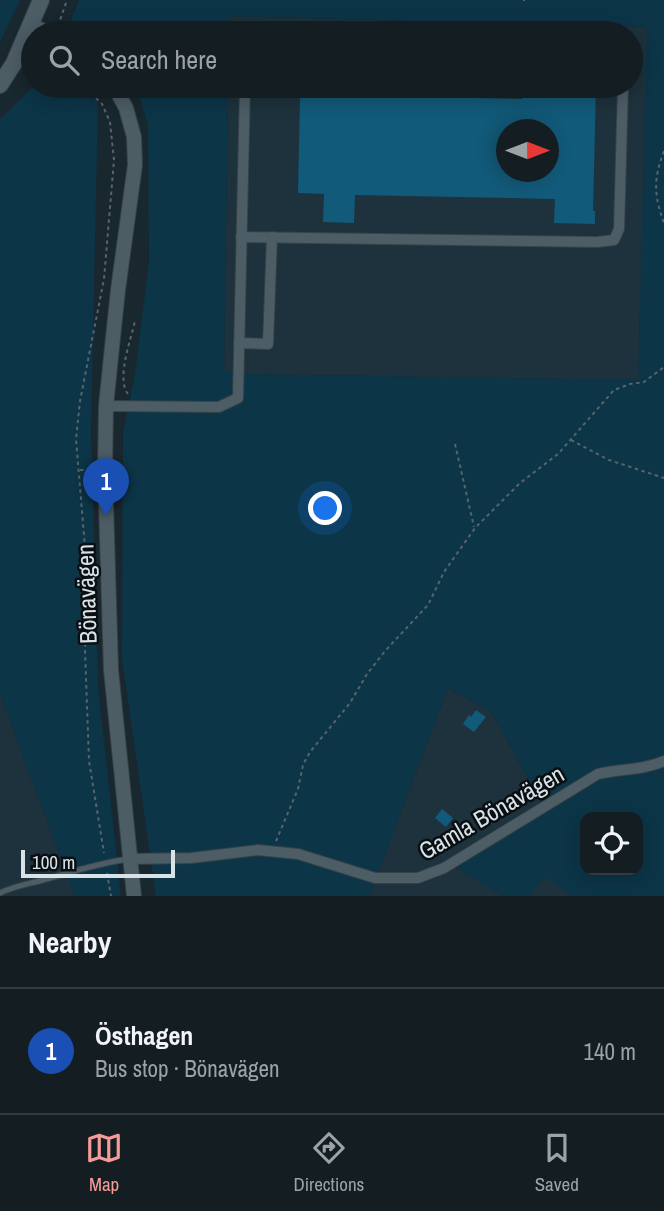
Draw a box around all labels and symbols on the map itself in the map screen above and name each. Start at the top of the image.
north arrow [496,119,559,182]
pin: 1 [83,458,129,516]
your location [308,491,342,525]
street label: Bönavägen [68,544,104,644]
street label: Gamla Bönavägen [412,757,570,867]
scale bar [21,847,175,879]

